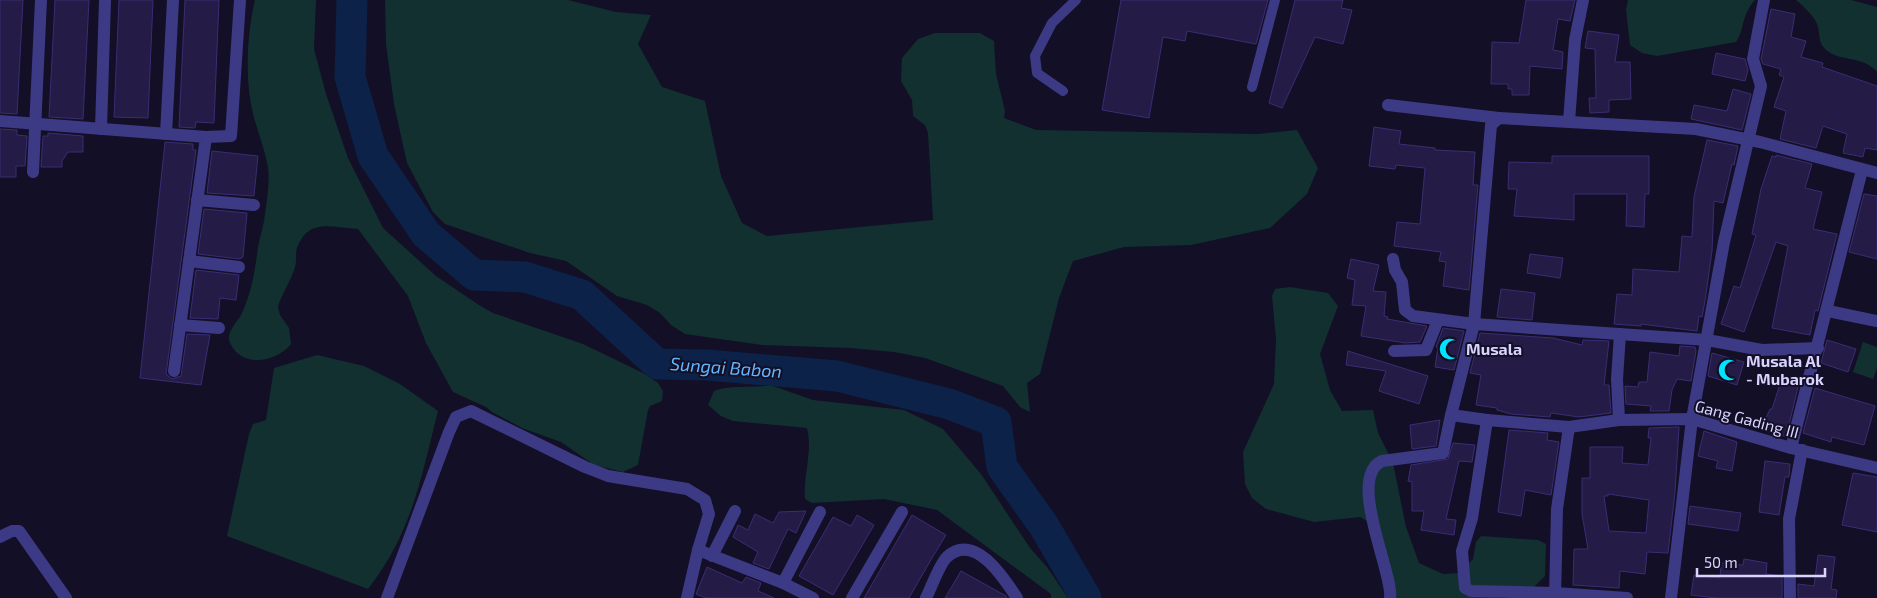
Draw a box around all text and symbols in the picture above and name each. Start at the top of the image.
mosque icon: Musala [1437,336,1463,362]
place label: Musala [1466,339,1522,358]
place label: Musala Al - Mubarok [1746,351,1824,388]
water label: Sungai Babon [669,352,783,382]
mosque icon: Musala Al - Mubarok [1716,357,1742,383]
street label: Gang Gading III [1693,395,1801,442]
scale bar [1697,546,1824,578]
text: 50 m [1704,553,1738,571]

